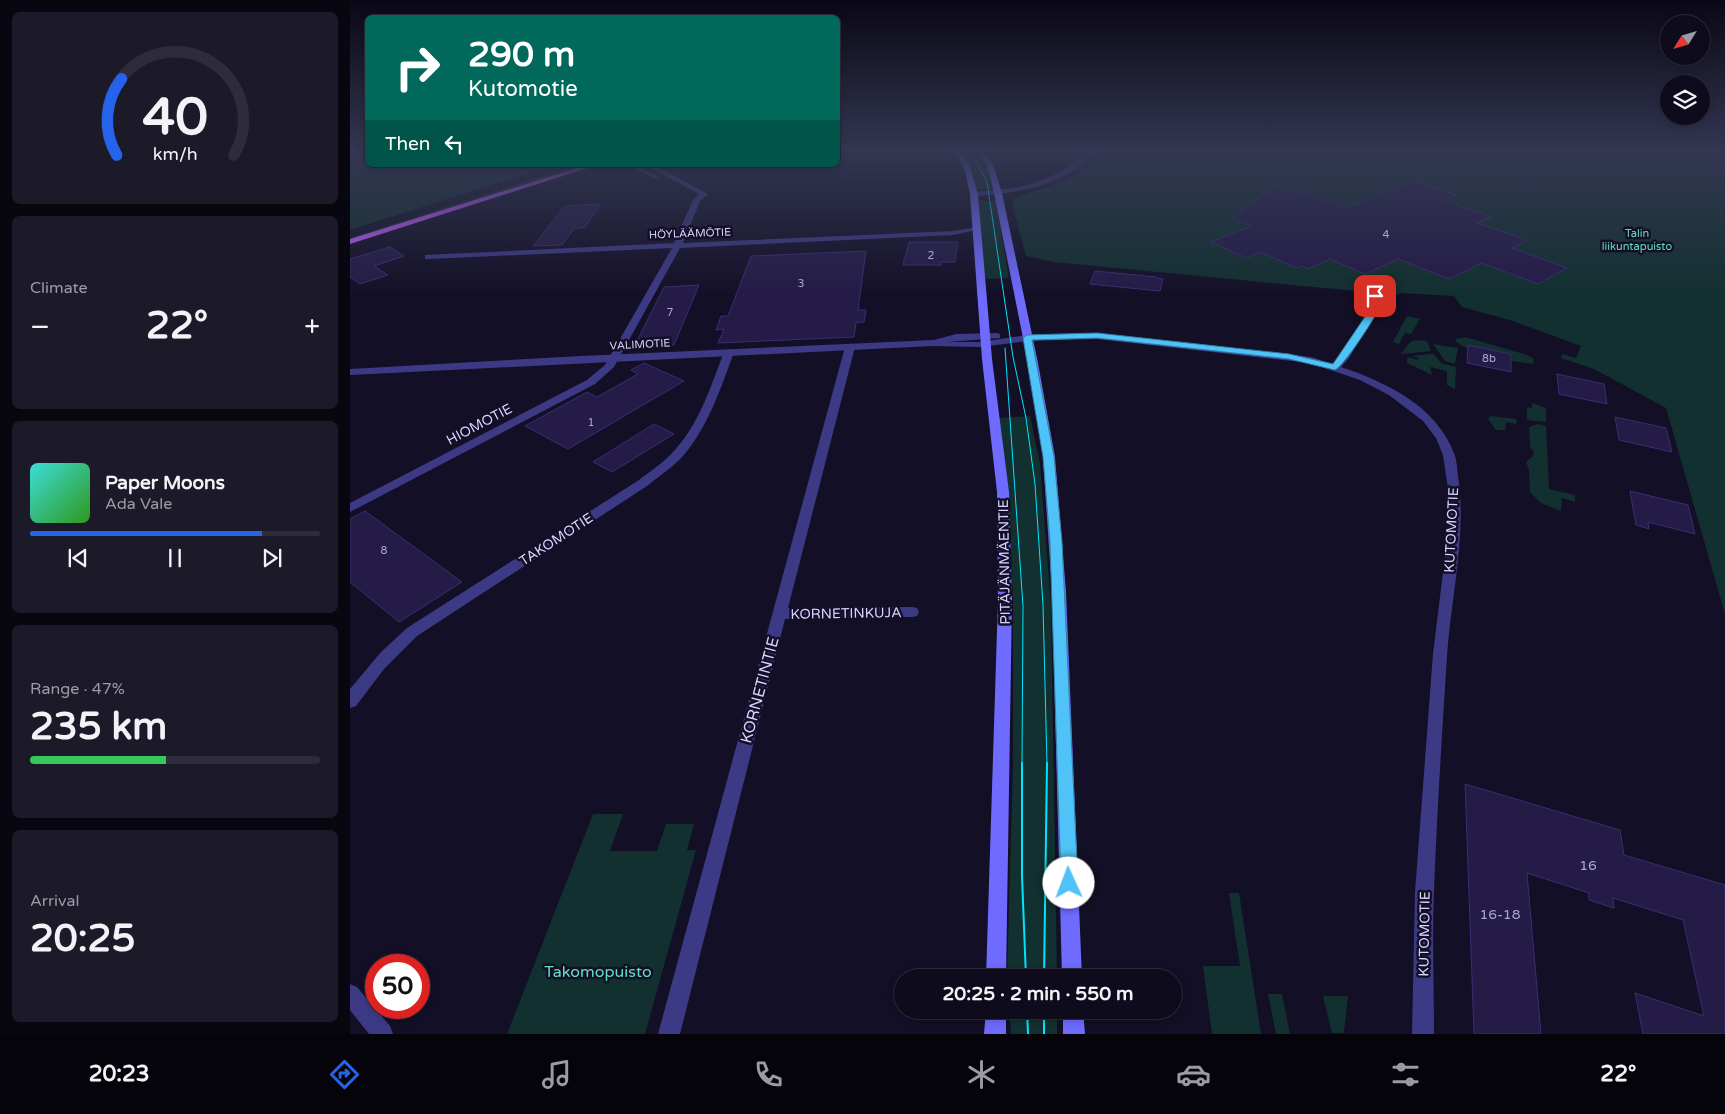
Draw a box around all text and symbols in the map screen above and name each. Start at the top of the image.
north arrow [1660,15,1710,65]
map controls [1660,15,1710,125]
text: 290 m [468,34,575,76]
icon: right [385,35,450,100]
button: layers [1660,75,1710,125]
text: Kutomotie [468,76,578,102]
text: 40 [142,86,208,149]
icon: left [440,130,468,158]
text: Then [385,133,430,155]
text: km/h [153,144,197,165]
street label: HÖYLÄÄMÖTIE [649,226,731,241]
park label: Talin liikuntapuisto [1602,227,1672,253]
house number: 4 [1383,228,1390,241]
house number: 2 [928,249,935,262]
pin [1354,275,1396,317]
house number: 3 [798,277,805,290]
text: Climate [30,278,88,298]
icon: arrive [1361,282,1389,310]
text: 22° [146,303,208,349]
house number: 7 [667,306,674,319]
text: − [30,310,50,344]
text: + [304,310,320,344]
street label: VALIMOTIE [609,336,671,353]
house number: 8b [1482,352,1496,365]
street label: HIOMOTIE [444,400,515,449]
house number: 1 [588,416,594,429]
text: Paper Moons [105,472,225,494]
street label: KUTOMOTIE [1441,487,1462,573]
text: Ada Vale [105,494,172,514]
street label: PITÄJÄNMÄENTIE [995,499,1014,625]
street label: TAKOMOTIE [516,509,596,570]
icon: previous [64,544,92,572]
icon: pause [161,544,189,572]
icon: next [258,544,286,572]
house number: 8 [381,544,388,557]
street label: KORNETINKUJA [790,604,902,623]
street label: KORNETINTIE [736,635,784,746]
text: Range · 47% [30,679,125,699]
text: 235 km [30,704,167,750]
position arrow [1042,856,1094,908]
house number: 16 [1579,857,1597,874]
text: Arrival [30,891,79,911]
street label: KUTOMOTIE [1415,891,1434,977]
house number: 16-18 [1480,906,1521,923]
text: 20:25 [30,916,135,962]
speed limit sign: 50 [365,954,430,1019]
park label: Takomopuisto [544,962,652,982]
text: 20:25 · 2 min · 550 m [942,983,1134,1005]
icon: directions [327,1057,362,1092]
icon: music [539,1057,574,1092]
icon: phone [751,1057,786,1092]
icon: climate [964,1057,999,1092]
icon: car [1176,1057,1211,1092]
icon: filters [1388,1057,1423,1092]
text: 20:23 [89,1061,150,1087]
text: 22° [1600,1061,1636,1087]

